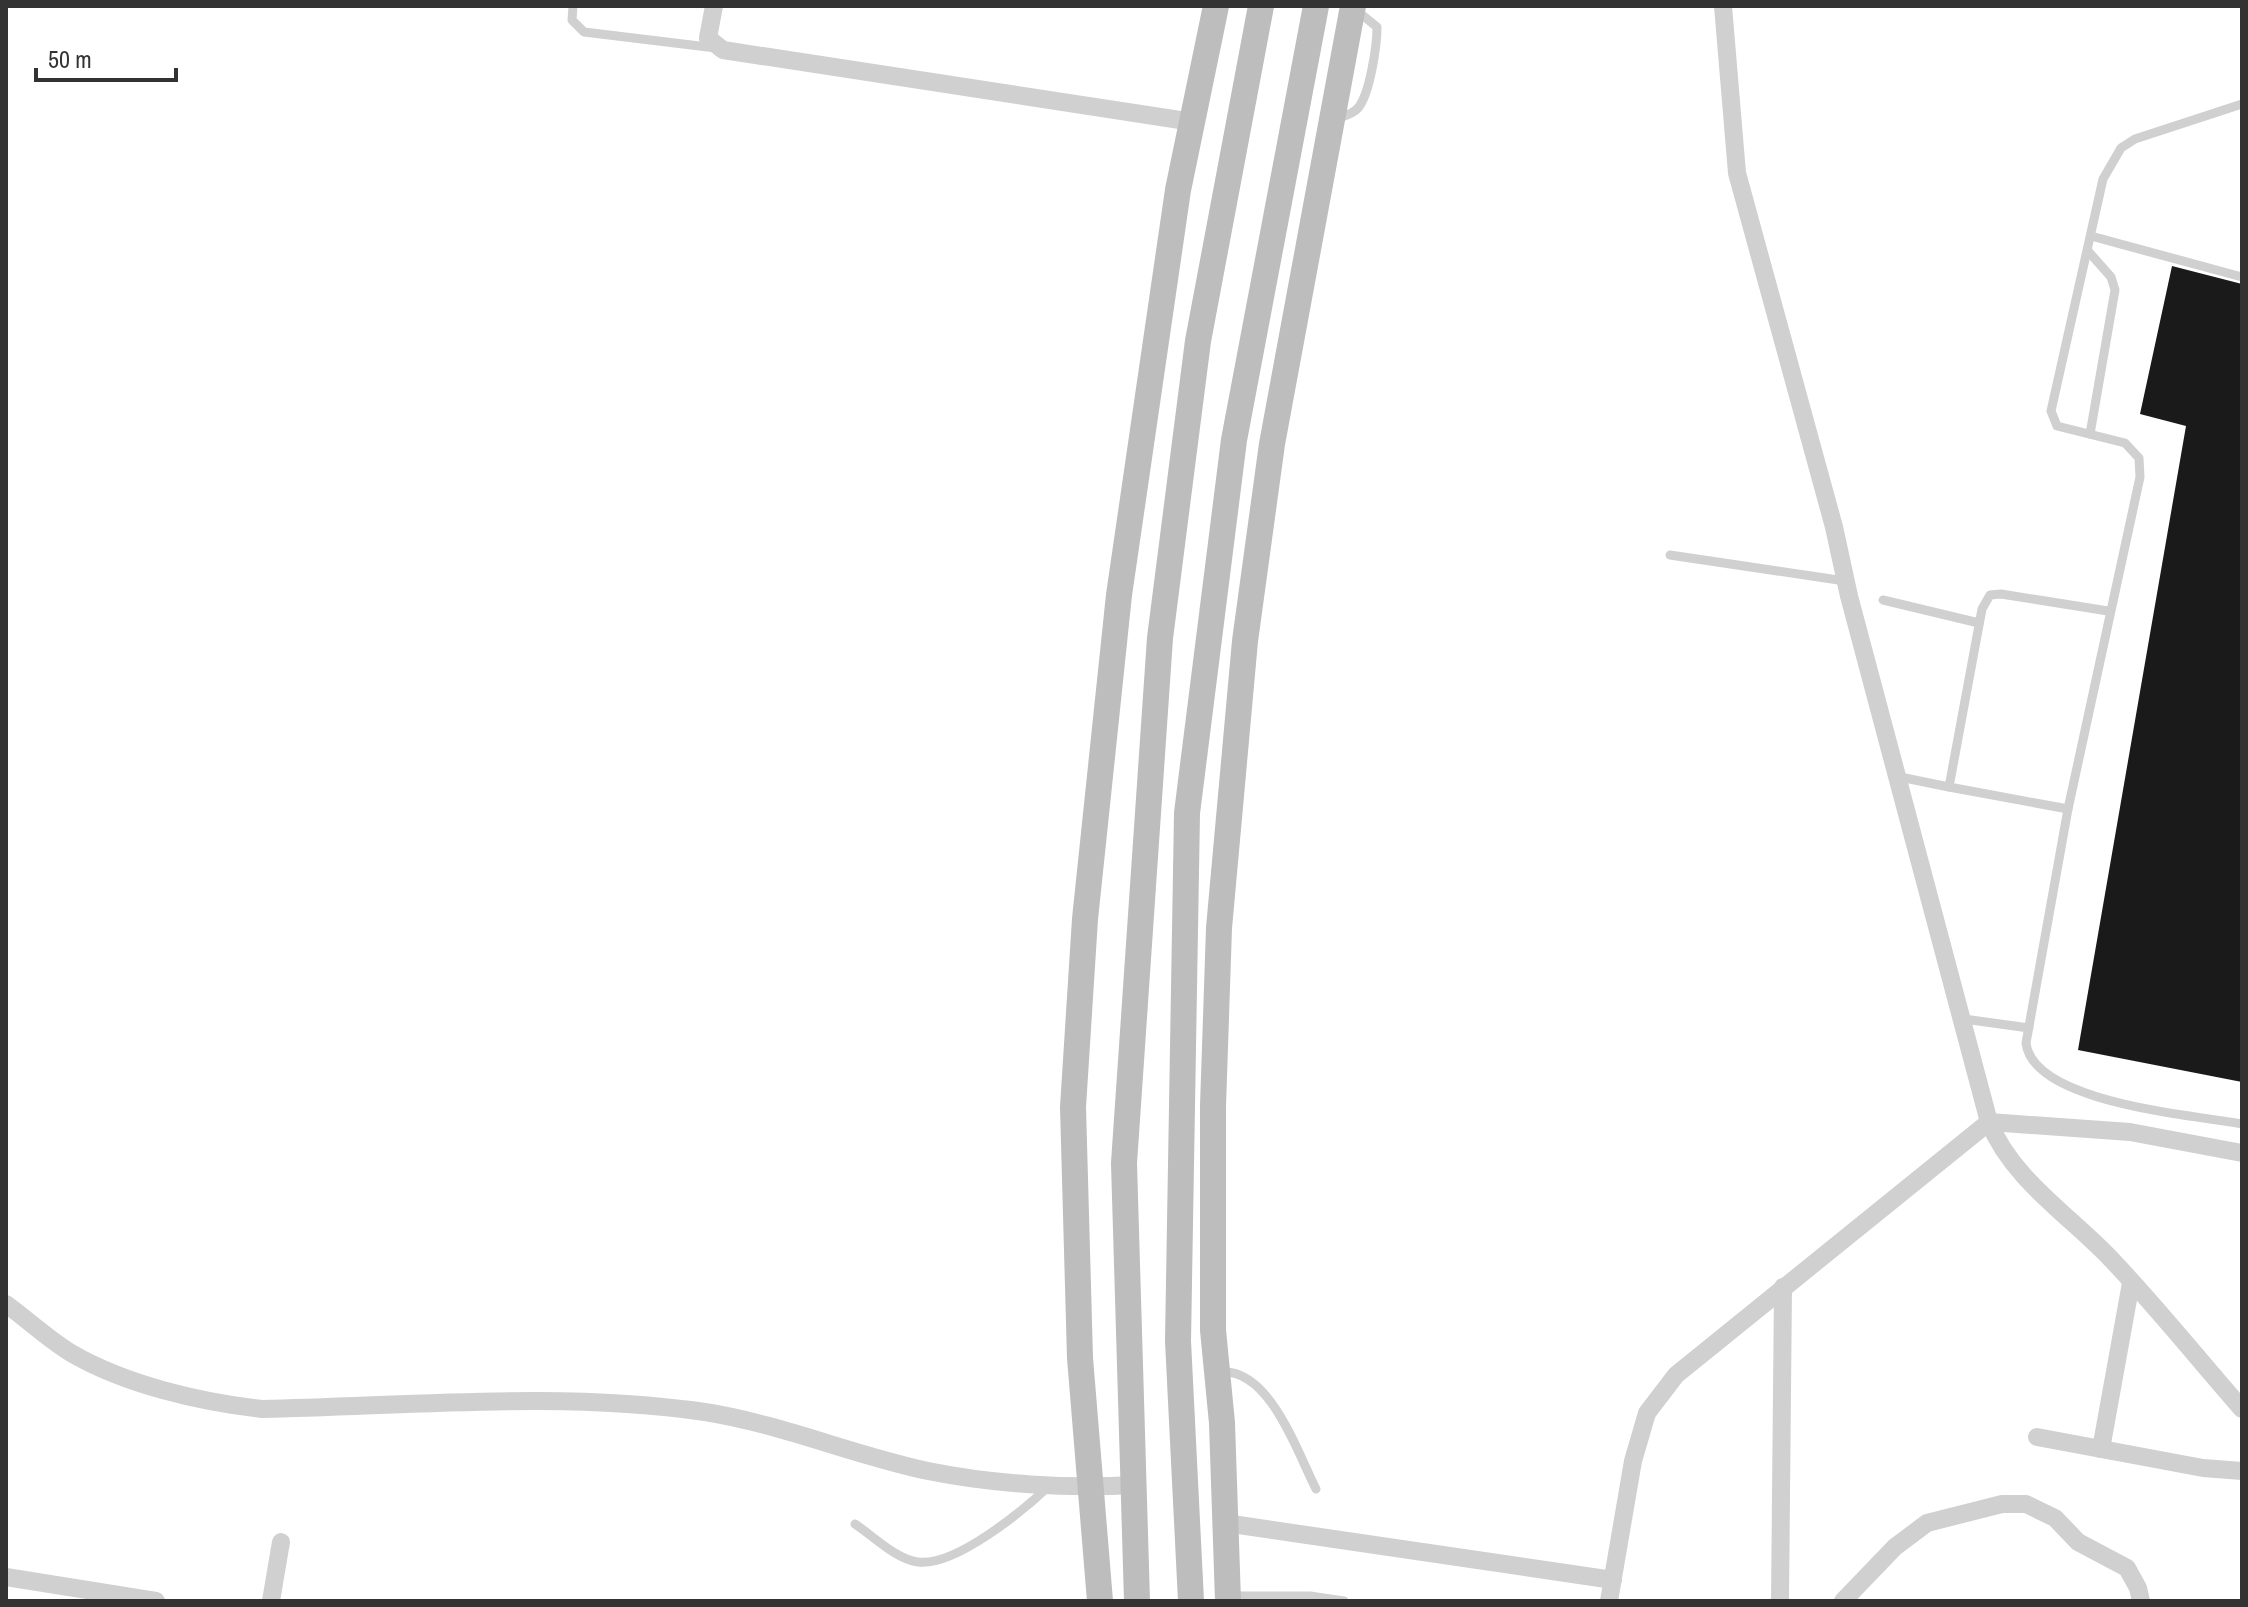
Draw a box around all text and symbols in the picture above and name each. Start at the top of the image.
scale bar [36,32,176,82]
text: 50 m [48,43,92,75]

